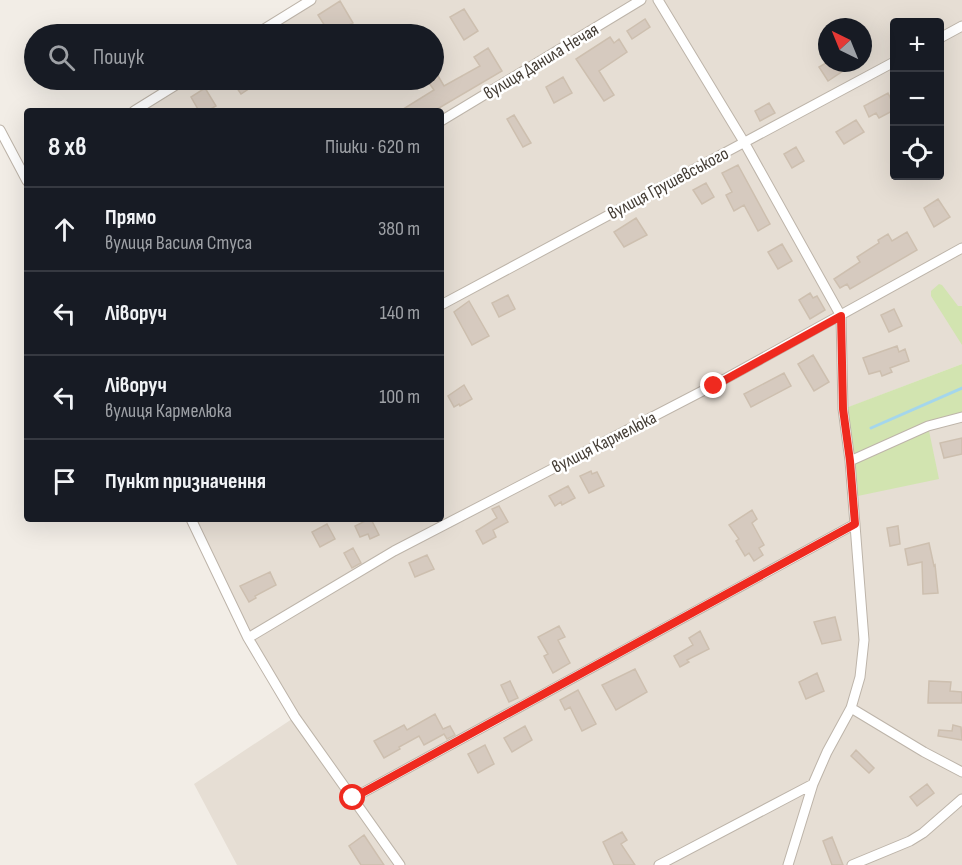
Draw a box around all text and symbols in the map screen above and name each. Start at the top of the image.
north arrow [818,18,872,72]
map controls [890,18,944,180]
button: + [890,18,944,72]
street label: вулиця Данила Нечая [480,19,602,104]
search box [24,24,444,90]
icon: search [45,41,78,74]
text: Пошук [93,44,144,71]
button: − [890,72,944,126]
button: locate [890,126,944,180]
text: 8 хв [48,132,87,163]
text: Пішки · 620 m [325,135,420,159]
street label: вулиця Грушевського [604,143,732,224]
text: Прямо [105,204,156,231]
icon: ahead [48,213,81,246]
text: 380 m [378,217,420,241]
text: вулиця Василя Стуса [105,231,252,255]
icon: left [48,297,81,330]
text: Ліворуч [105,300,167,327]
text: 140 m [380,301,420,325]
text: Ліворуч [105,372,167,399]
route end [700,372,726,398]
icon: left [48,381,81,414]
text: 100 m [379,385,420,409]
text: вулиця Кармелюка [105,399,232,423]
street label: вулиця Кармелюка [549,407,660,478]
icon: arrive [48,465,81,498]
text: Пункт призначення [105,468,266,495]
route start [339,784,365,810]

